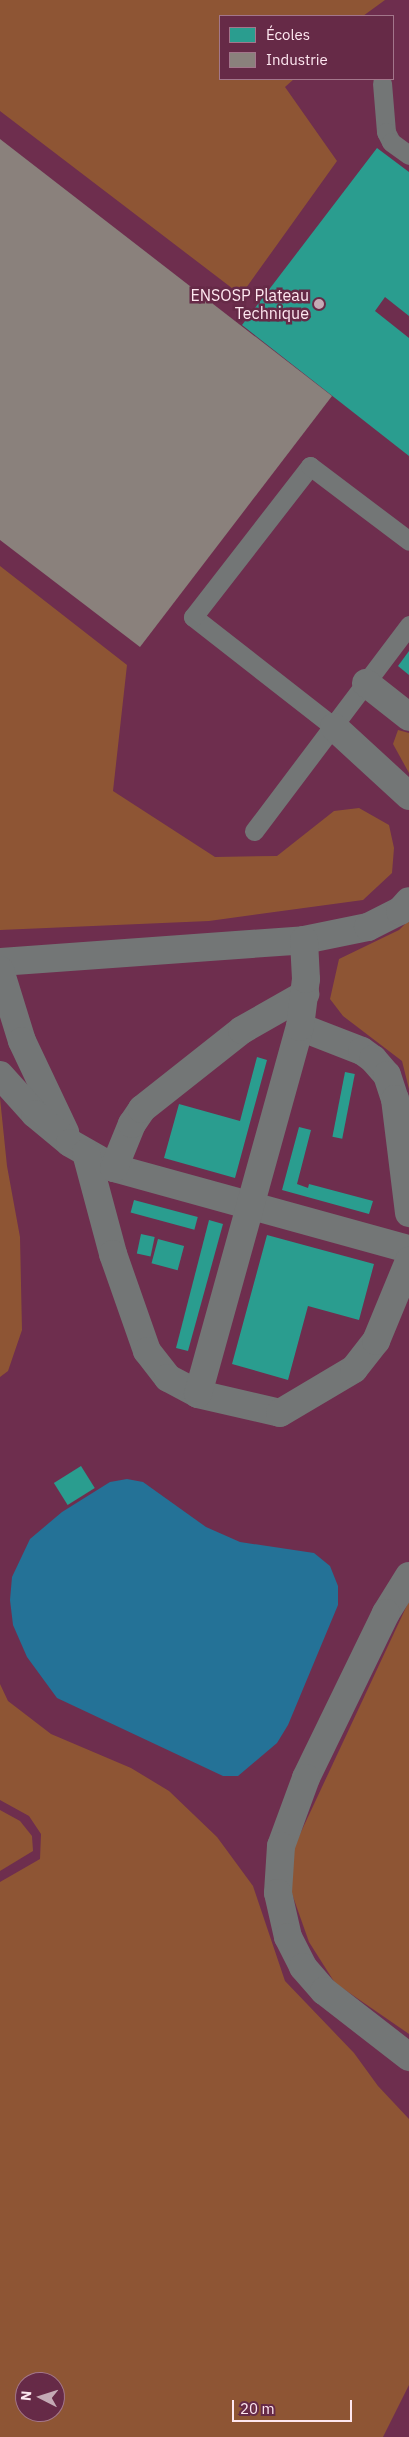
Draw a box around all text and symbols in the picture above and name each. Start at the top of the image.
legend [219,15,394,80]
text: Écoles [266,25,310,44]
text: Industrie [266,50,328,69]
place label: ENSOSP Plateau Technique [190,285,309,323]
marker: ENSOSP Plateau Technique [313,298,325,310]
north arrow [15,2372,65,2422]
text: N [17,2390,35,2402]
scale bar [234,2390,354,2422]
text: 20 m [240,2399,275,2418]

